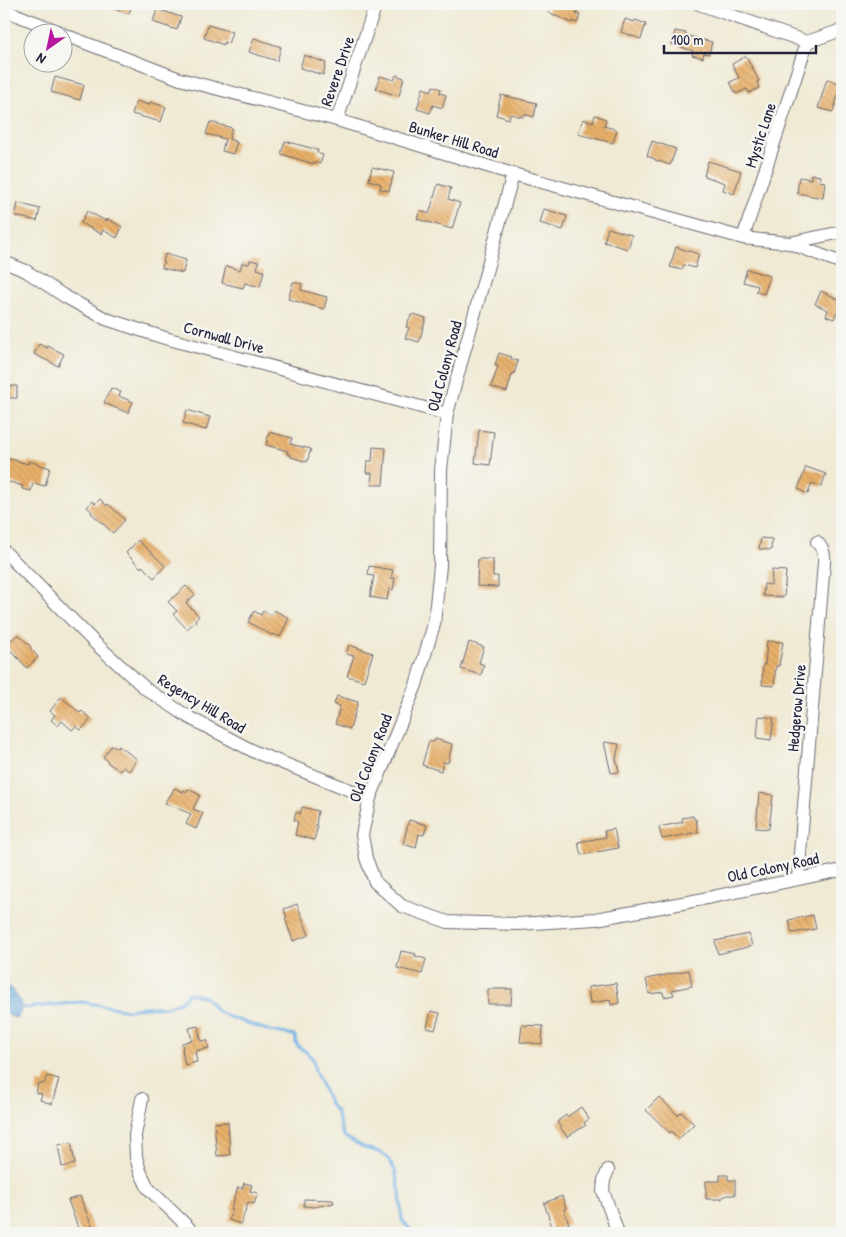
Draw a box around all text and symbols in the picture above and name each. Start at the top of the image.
north arrow [22,22,72,72]
scale bar [664,22,816,54]
text: 100 m [671,29,704,50]
street label: Revere Drive [315,32,359,109]
text: N [32,49,49,69]
street label: Mystic Lane [739,99,781,170]
street label: Bunker Hill Road [407,115,501,163]
street label: Cornwall Drive [181,316,268,359]
street label: Old Colony Road [421,318,467,414]
street label: Hedgerow Drive [781,663,811,752]
street label: Regency Hill Road [154,668,250,738]
street label: Old Colony Road [343,711,397,805]
street label: Old Colony Road [725,847,821,887]

